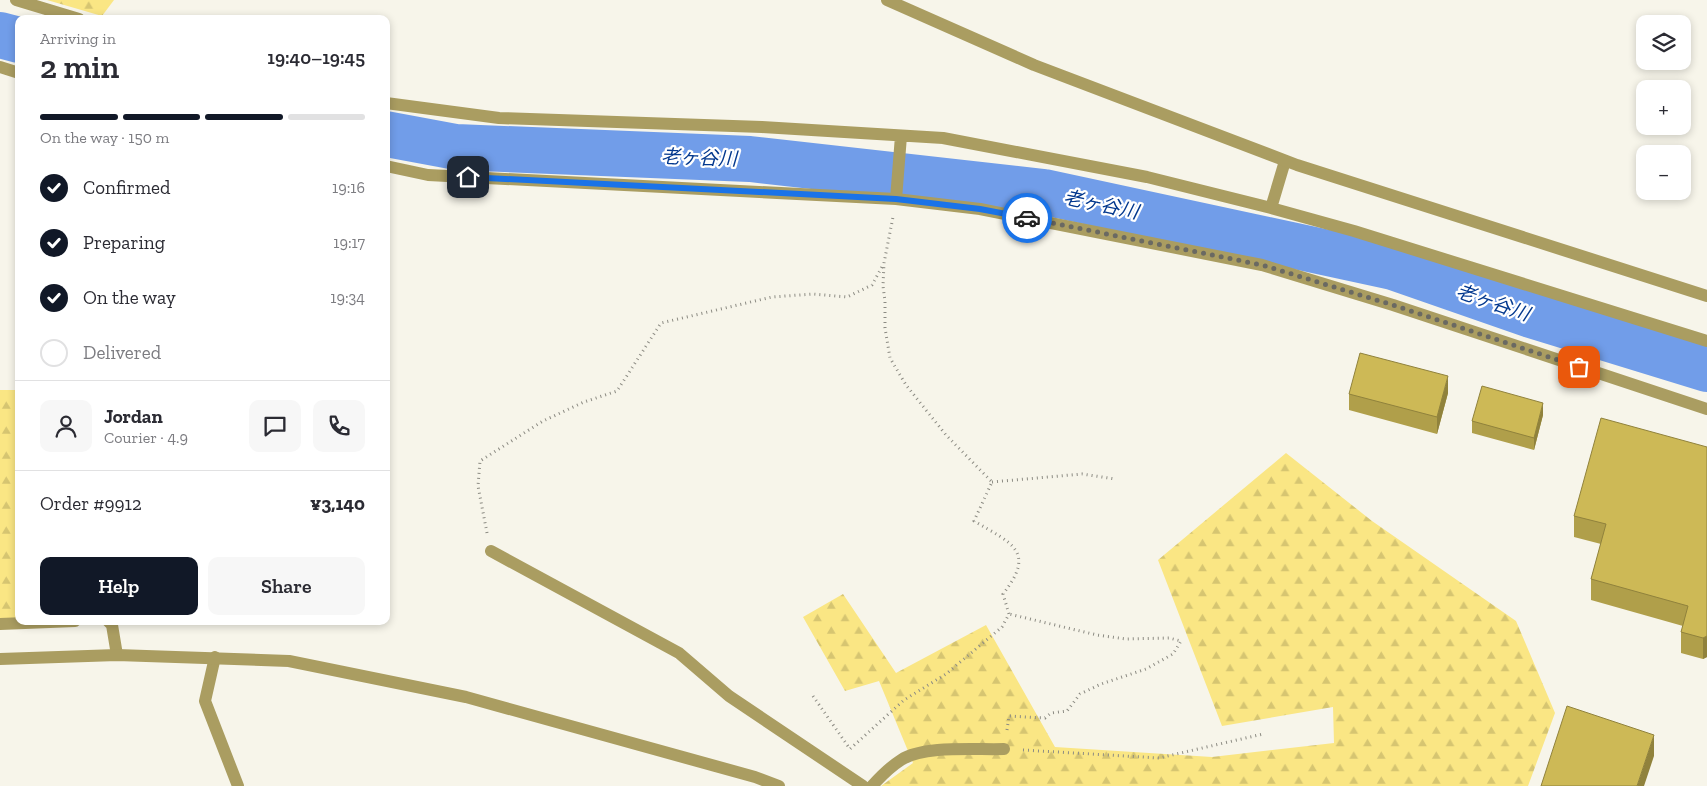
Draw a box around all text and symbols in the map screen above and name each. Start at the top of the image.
map controls [1636,15,1691,200]
button: layers [1636,15,1691,70]
text: Arriving in [40,29,116,48]
text: 19:40–19:45 [267,46,365,69]
text: 2 min [40,48,119,86]
button: + [1636,80,1691,135]
text: On the way · 150 m [40,128,169,147]
water label: 老ヶ谷川 [661,145,739,170]
button: − [1636,145,1691,200]
pin [447,156,489,198]
icon: home [454,163,482,191]
icon: check [40,174,68,202]
text: Confirmed [83,176,170,199]
text: 19:16 [332,178,365,197]
water label: 老ヶ谷川 [1061,185,1142,224]
courier [1002,193,1052,243]
icon: car [1013,204,1041,232]
icon: check [40,229,68,257]
text: Preparing [83,231,165,254]
text: 19:17 [333,233,365,252]
water label: 老ヶ谷川 [1453,279,1534,326]
icon: check [40,284,68,312]
text: On the way [83,286,176,309]
text: 19:34 [330,288,365,307]
text: Delivered [83,341,161,364]
pin [1558,346,1600,388]
icon: bag [1565,353,1593,381]
button: person [40,400,92,452]
button: chat [249,400,301,452]
button: phone [313,400,365,452]
text: Jordan [104,405,163,428]
text: Courier · 4.9 [104,428,188,447]
text: Order #9912 [40,492,142,515]
text: ¥3,140 [310,492,365,515]
button: Help [40,557,198,615]
button: Share [208,557,365,615]

